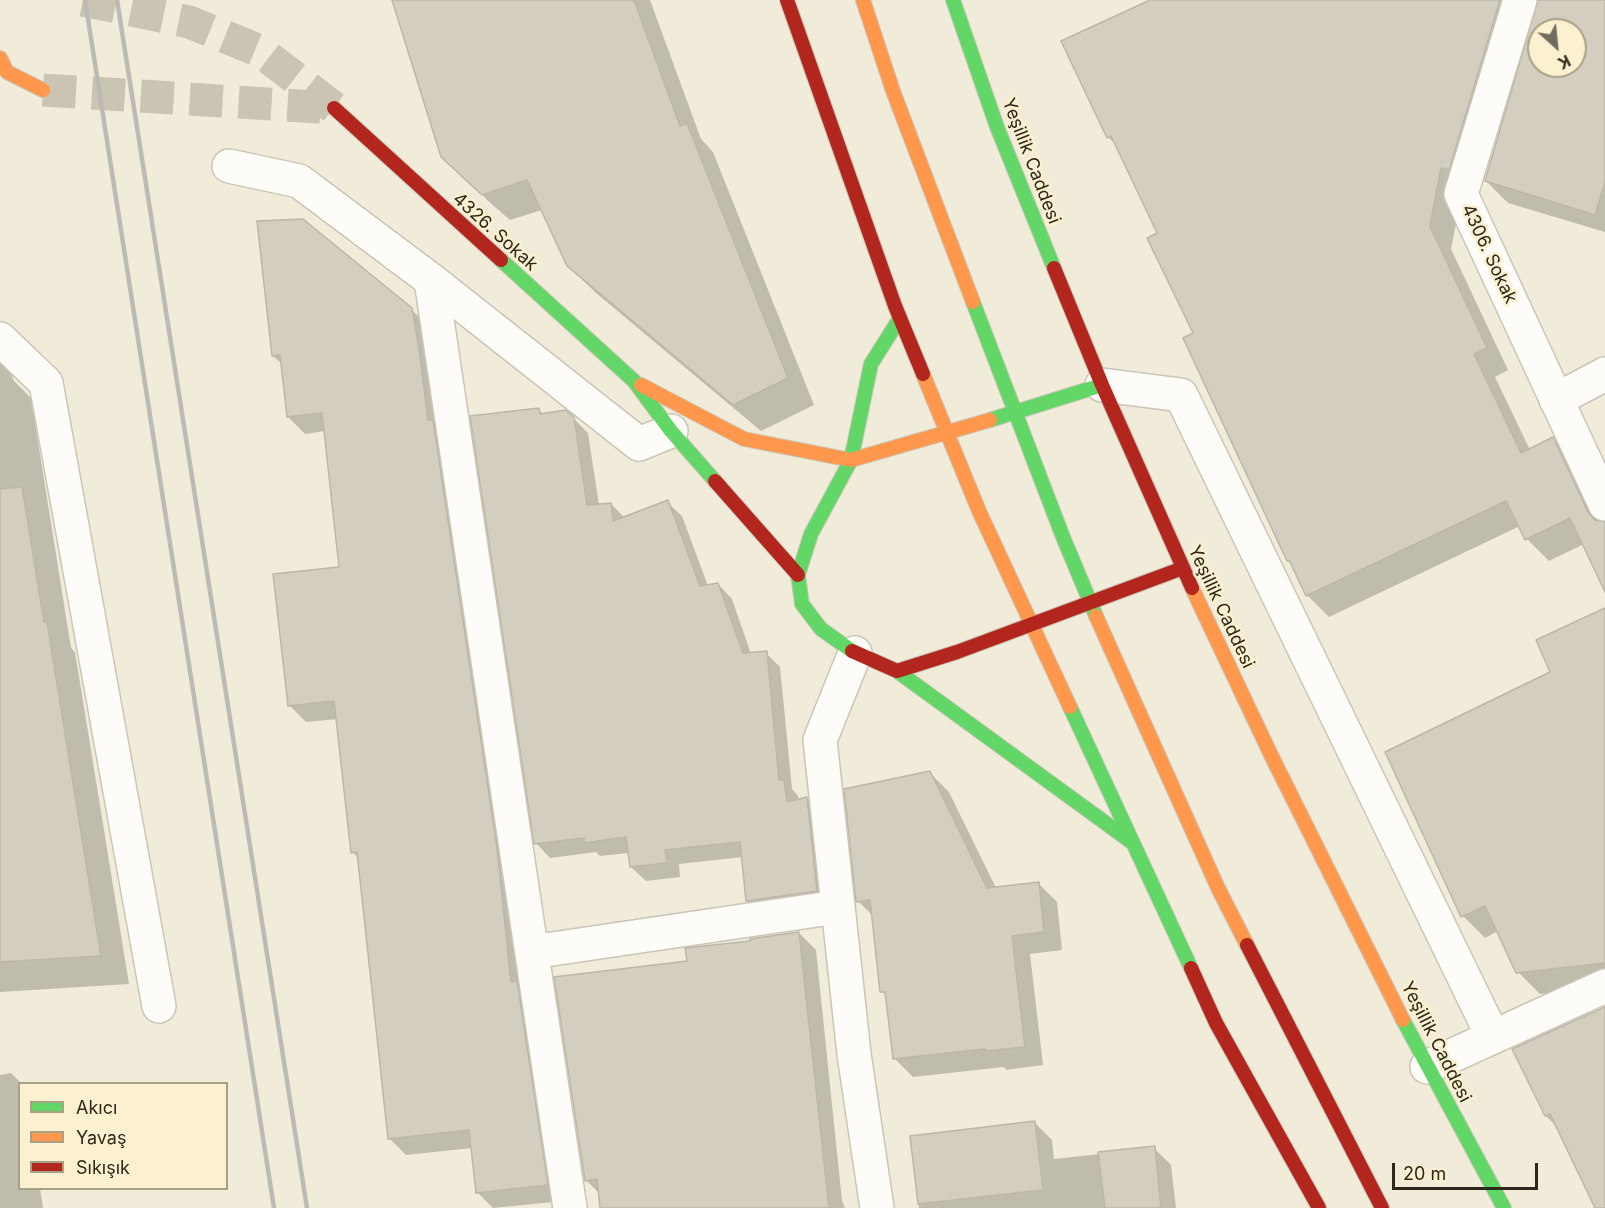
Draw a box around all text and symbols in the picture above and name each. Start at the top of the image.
north arrow [1527,18,1587,78]
text: K [1555,51,1574,74]
street label: Yeşillik Caddesi [997,95,1065,227]
street label: 4326. Sokak [448,188,542,276]
street label: 4306. Sokak [1457,201,1521,307]
street label: Yeşillik Caddesi [1183,542,1259,672]
street label: Yeşillik Caddesi [1396,978,1476,1106]
legend [18,1082,228,1190]
text: Akıcı [76,1097,117,1118]
text: Yavaş [76,1127,126,1148]
scale bar [1395,1151,1540,1189]
text: Sıkışık [76,1157,130,1178]
text: 20 m [1403,1163,1446,1184]

